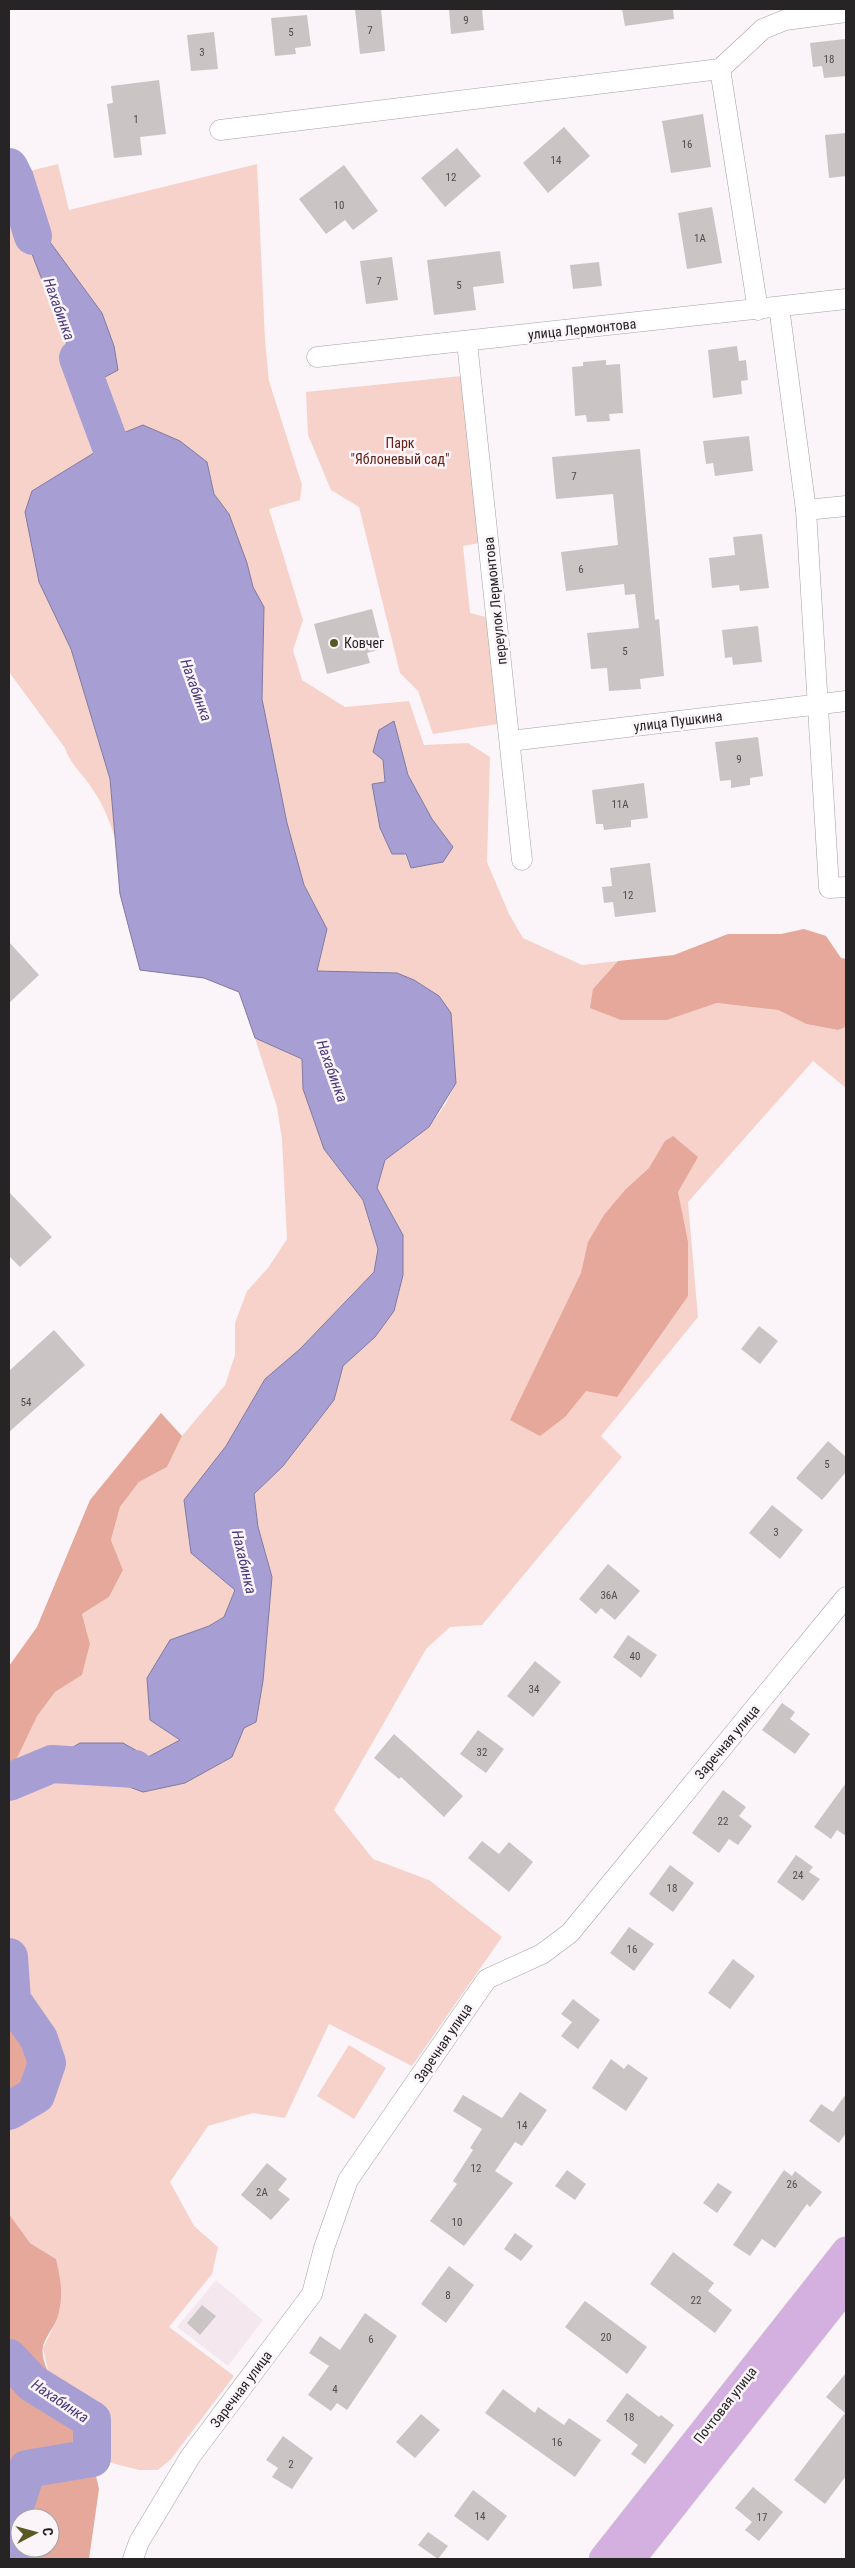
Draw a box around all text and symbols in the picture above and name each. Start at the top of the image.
house number: 9 [463,14,469,27]
house number: 7 [367,24,373,37]
house number: 5 [288,26,294,39]
house number: 3 [199,46,205,59]
house number: 18 [824,53,834,66]
house number: 1 [133,113,139,126]
house number: 16 [682,138,692,151]
house number: 14 [551,154,562,167]
house number: 12 [446,171,456,184]
house number: 10 [334,199,344,212]
house number: 1А [694,232,707,245]
water label: Нахабинка [39,275,79,343]
house number: 7 [376,275,382,288]
house number: 5 [456,279,462,292]
street label: улица Лермонтова [527,315,637,343]
park label: Парк "Яблоневый сад" [350,435,450,467]
house number: 7 [571,470,577,483]
street label: переулок Лермонтова [480,536,510,666]
house number: 6 [578,563,584,576]
place label: Ковчег [344,635,384,651]
marker: Ковчег [328,637,340,649]
house number: 5 [622,645,628,658]
water label: Нахабинка [176,656,216,724]
street label: улица Пушкина [633,708,723,734]
house number: 9 [736,753,742,766]
house number: 11А [611,798,629,811]
house number: 12 [623,889,633,902]
water label: Нахабинка [312,1037,352,1105]
house number: 54 [21,1396,32,1409]
house number: 5 [824,1458,830,1471]
house number: 3 [773,1526,779,1539]
water label: Нахабинка [228,1528,260,1596]
house number: 36А [600,1589,618,1602]
house number: 40 [630,1650,640,1663]
house number: 34 [529,1683,540,1696]
street label: Заречная улица [691,1702,763,1782]
house number: 32 [477,1746,487,1759]
house number: 22 [718,1815,728,1828]
house number: 24 [793,1869,804,1882]
house number: 18 [667,1882,677,1895]
house number: 16 [627,1943,637,1956]
street label: Заречная улица [411,2000,475,2086]
house number: 14 [517,2119,528,2132]
house number: 12 [471,2162,481,2175]
house number: 26 [787,2178,797,2191]
house number: 2А [256,2186,269,2199]
house number: 10 [452,2216,462,2229]
house number: 8 [445,2289,451,2302]
house number: 22 [691,2294,701,2307]
house number: 20 [601,2331,611,2344]
house number: 6 [368,2333,374,2346]
street label: Заречная улица [207,2348,275,2430]
street label: Почтовая улица [690,2364,760,2446]
water label: Нахабинка [28,2375,92,2427]
house number: 4 [332,2383,338,2396]
house number: 18 [624,2411,634,2424]
house number: 16 [552,2436,562,2449]
house number: 2 [288,2458,294,2471]
north arrow [10,2508,60,2558]
house number: 14 [475,2510,486,2523]
house number: 17 [757,2511,767,2524]
text: С [40,2527,56,2536]

